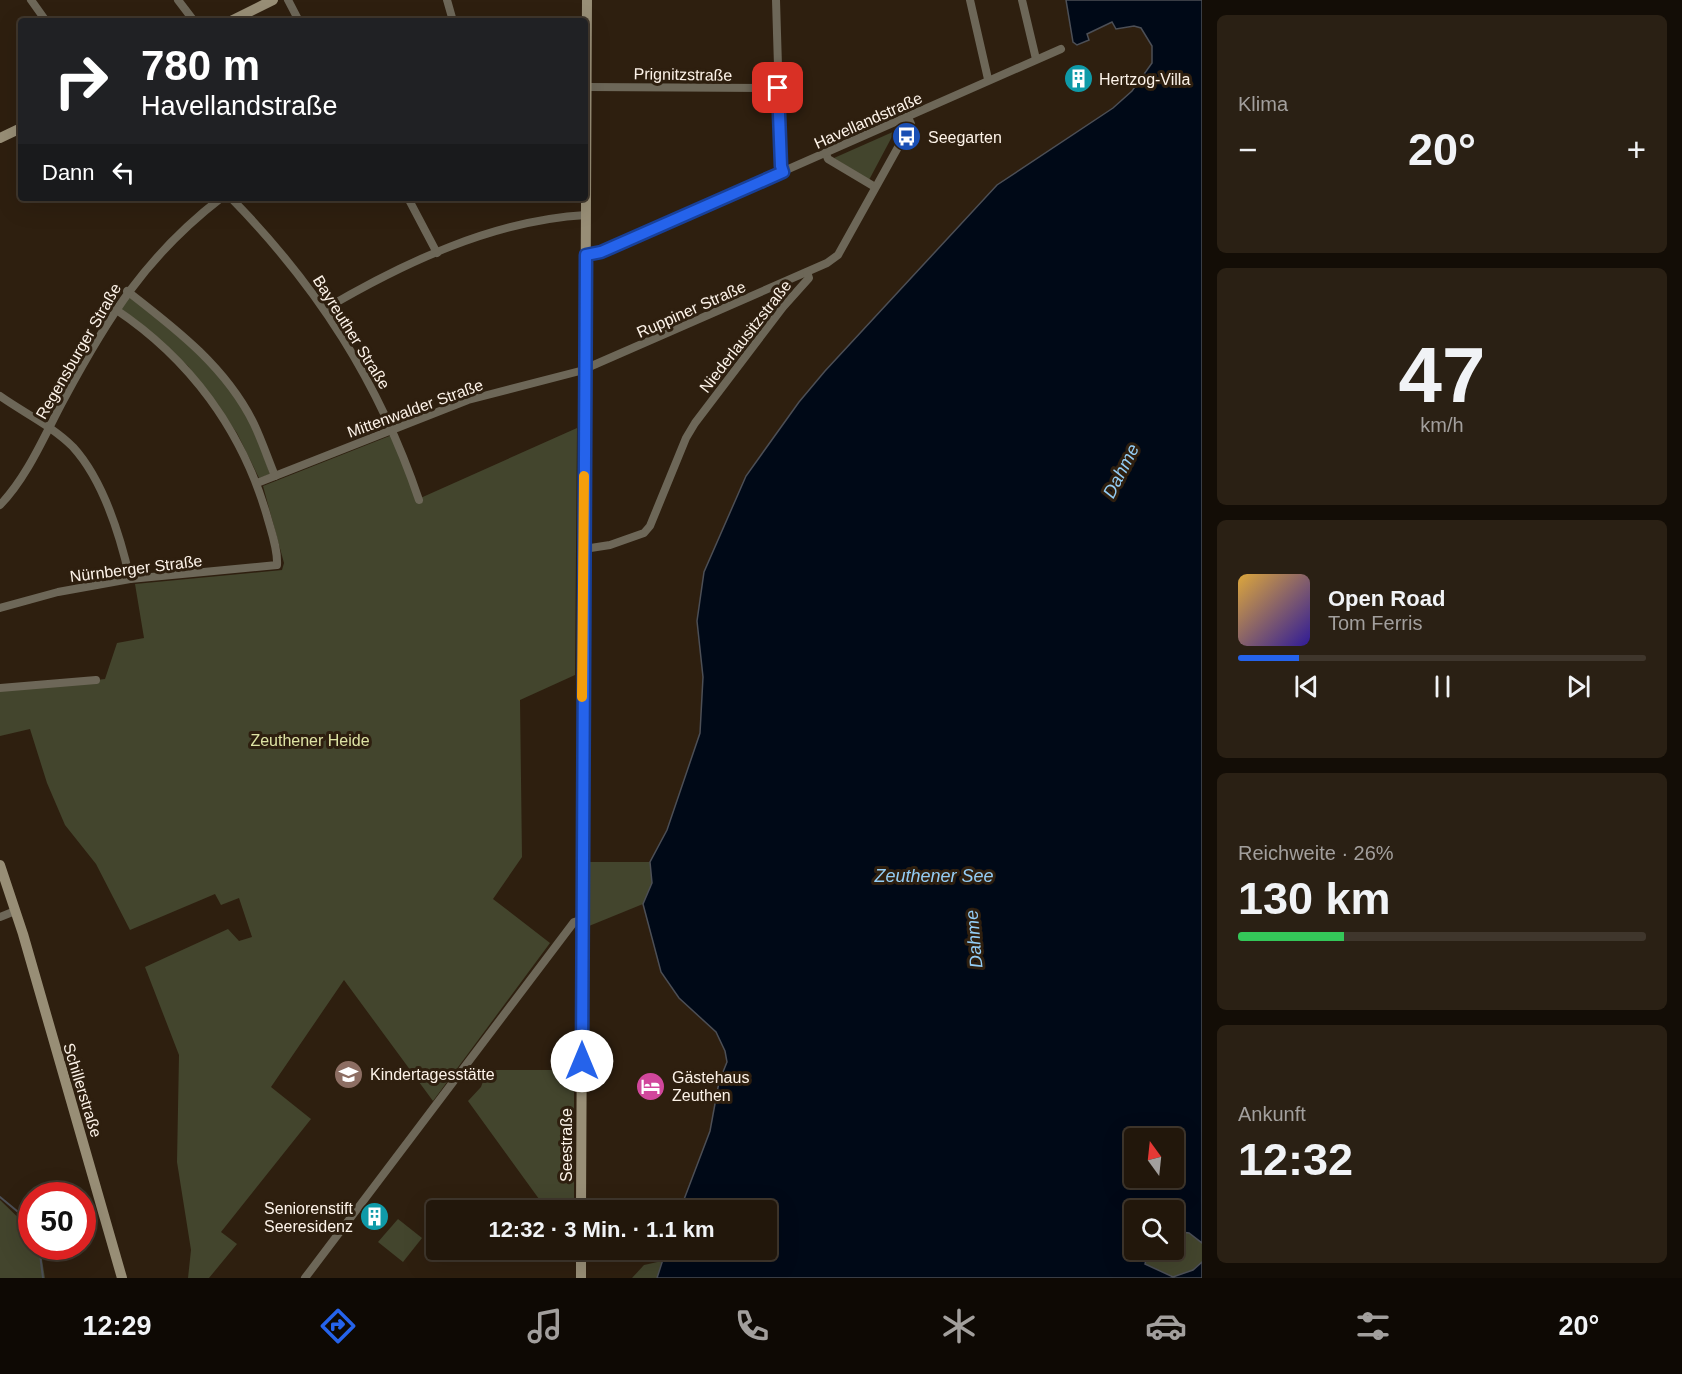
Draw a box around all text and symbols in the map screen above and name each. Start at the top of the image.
icon: right [42,42,120,120]
text: 780 m [141,42,260,89]
pin [752,62,803,113]
building icon: Hertzog-Villa [1062,63,1094,95]
street label: Prignitzstraße [633,65,733,84]
icon: arrive [761,71,794,104]
place label: Hertzog-Villa [1099,71,1190,88]
street label: Havellandstraße [812,89,925,152]
text: Havellandstraße [141,91,338,121]
text: Klima [1238,93,1288,115]
bus stop icon: Seegarten [891,121,923,153]
text: 20° [1408,124,1476,175]
place label: Seegarten [928,129,1002,146]
text: − [1238,131,1257,168]
text: + [1627,131,1646,168]
icon: left [107,156,140,189]
text: Dann [42,160,95,185]
street label: Bayreuther Straße [310,272,393,392]
street label: Niederlausitzstraße [696,277,795,396]
street label: Ruppiner Straße [634,278,748,341]
street label: Regensburger Straße [33,280,124,422]
text: 47 [1399,331,1485,419]
street label: Mittenwalder Straße [345,376,485,441]
text: km/h [1420,414,1464,436]
water label: Dahme [1099,441,1143,501]
street label: Nürnberger Straße [69,552,203,585]
text: Open Road [1328,586,1445,611]
text: Tom Ferris [1328,612,1422,634]
icon: previous [1290,670,1323,703]
icon: pause [1426,670,1459,703]
icon: next [1562,670,1595,703]
park label: Zeuthener Heide [250,732,370,749]
text: Reichweite · 26% [1238,842,1394,864]
water label: Zeuthener See [873,866,994,886]
text: 130 km [1238,873,1391,924]
water label: Dahme [962,909,986,969]
position arrow [550,1029,614,1093]
street label: Schillerstraße [60,1041,105,1139]
school or university icon: Kindertagesstätte [333,1058,365,1090]
place label: Kindertagesstätte [370,1066,495,1083]
place label: Gästehaus Zeuthen [672,1069,749,1104]
hotel icon: Gästehaus Zeuthen [635,1070,667,1102]
text: Ankunft [1238,1103,1306,1125]
street label: Seestraße [558,1108,575,1182]
north arrow [1124,1128,1184,1188]
map controls [1124,1128,1184,1260]
text: 12:32 [1238,1134,1353,1185]
speed limit sign: 50 [18,1182,96,1260]
place label: Seniorenstift Seeresidenz [264,1200,354,1235]
button: search [1124,1200,1184,1260]
building icon: Seniorenstift Seeresidenz [358,1201,390,1233]
text: 12:32 · 3 Min. · 1.1 km [488,1217,715,1242]
icon: directions [317,1305,359,1347]
icon: music [524,1305,566,1347]
icon: phone [731,1305,773,1347]
icon: climate [938,1305,980,1347]
icon: car [1145,1305,1187,1347]
icon: filters [1352,1305,1394,1347]
text: 12:29 [83,1311,152,1341]
text: 20° [1559,1311,1599,1341]

